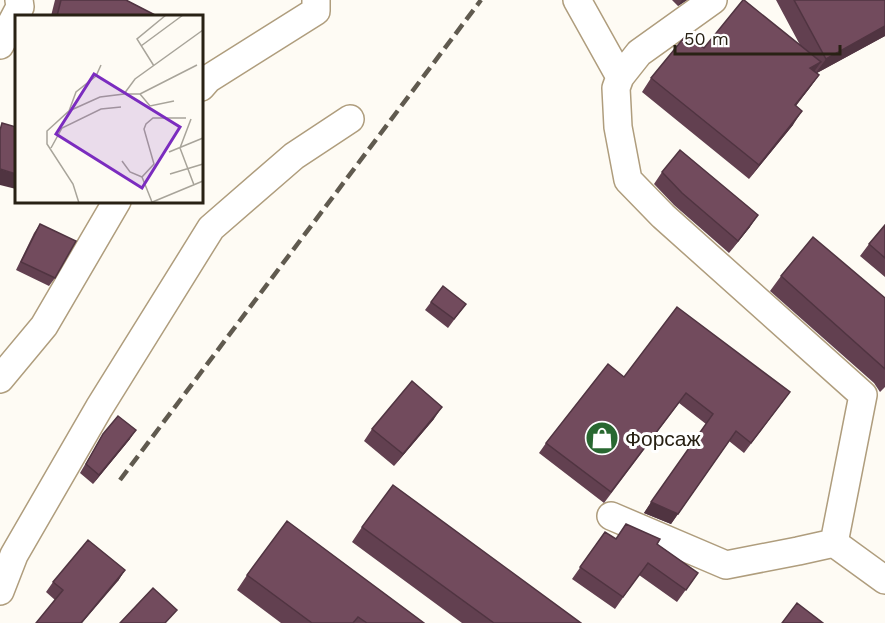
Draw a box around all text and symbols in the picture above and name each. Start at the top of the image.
inset map [15,15,202,202]
scale bar [675,18,840,56]
text: 50 m [684,28,729,49]
shop icon: Форсаж [584,420,620,456]
place label: Форсаж [625,426,701,451]

